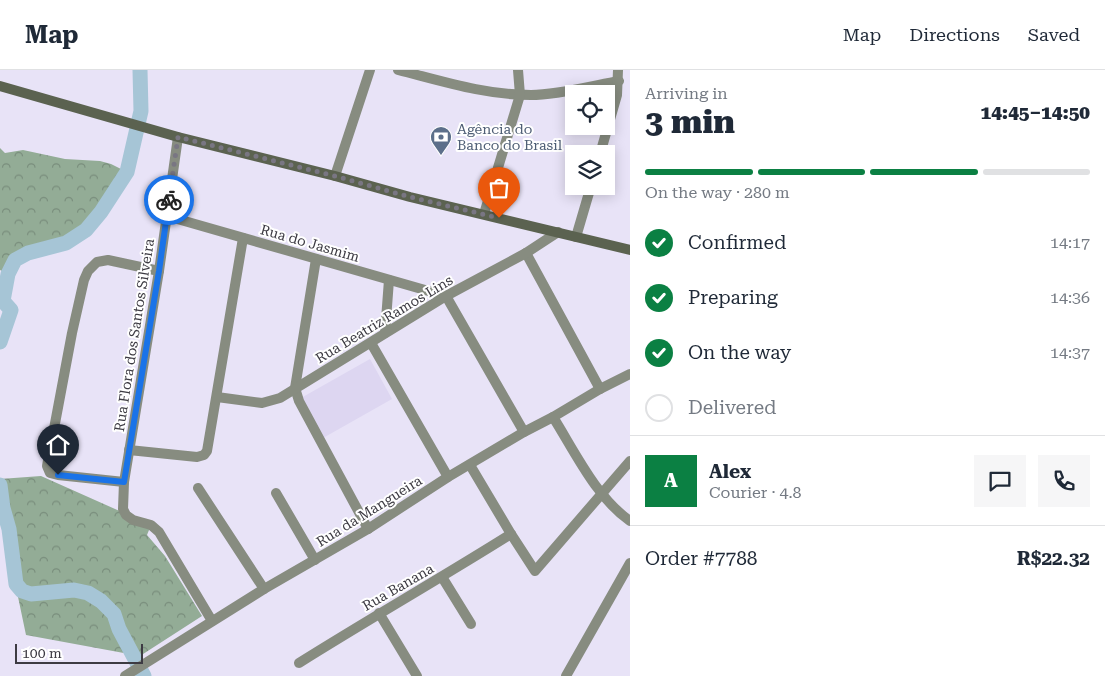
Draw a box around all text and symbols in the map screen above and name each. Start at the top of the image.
text: Map [25,21,79,49]
text: Map [843,24,881,45]
text: Directions [909,24,1000,45]
text: Saved [1028,24,1080,45]
text: Arriving in [645,84,728,103]
map controls [565,85,615,195]
button: locate [565,85,615,135]
text: 14:45–14:50 [981,101,1090,124]
text: 3 min [645,103,735,141]
place label: Agência do Banco do Brasil [457,121,563,153]
bank icon: Agência do Banco do Brasil [429,125,453,156]
button: layers [565,145,615,195]
pin [478,167,520,218]
icon: bag [485,174,513,202]
courier [144,175,194,225]
text: On the way · 280 m [645,183,790,202]
icon: bike [155,186,183,214]
street label: Rua do Jasmim [259,221,362,265]
icon: check [645,229,673,257]
text: Confirmed [688,231,786,254]
text: 14:17 [1050,233,1090,252]
street label: Rua Flora dos Santos Silveira [111,237,157,433]
street label: Rua Beatriz Ramos Lins [313,272,456,366]
icon: check [645,284,673,312]
text: Preparing [688,286,778,309]
text: 14:36 [1050,288,1090,307]
icon: check [645,339,673,367]
text: On the way [688,341,791,364]
text: 14:37 [1050,343,1090,362]
text: Delivered [688,396,776,419]
pin [37,424,79,475]
icon: home [44,431,72,459]
button: chat [974,455,1026,507]
button: phone [1038,455,1090,507]
text: Alex [709,460,751,483]
text: A [664,469,678,492]
street label: Rua da Mangueira [313,472,425,550]
text: Courier · 4.8 [709,483,802,502]
text: Order #7788 [645,547,757,570]
text: R$22.32 [1017,547,1090,570]
street label: Rua Banana [360,560,437,614]
scale bar [15,641,142,664]
text: 100 m [22,645,62,661]

